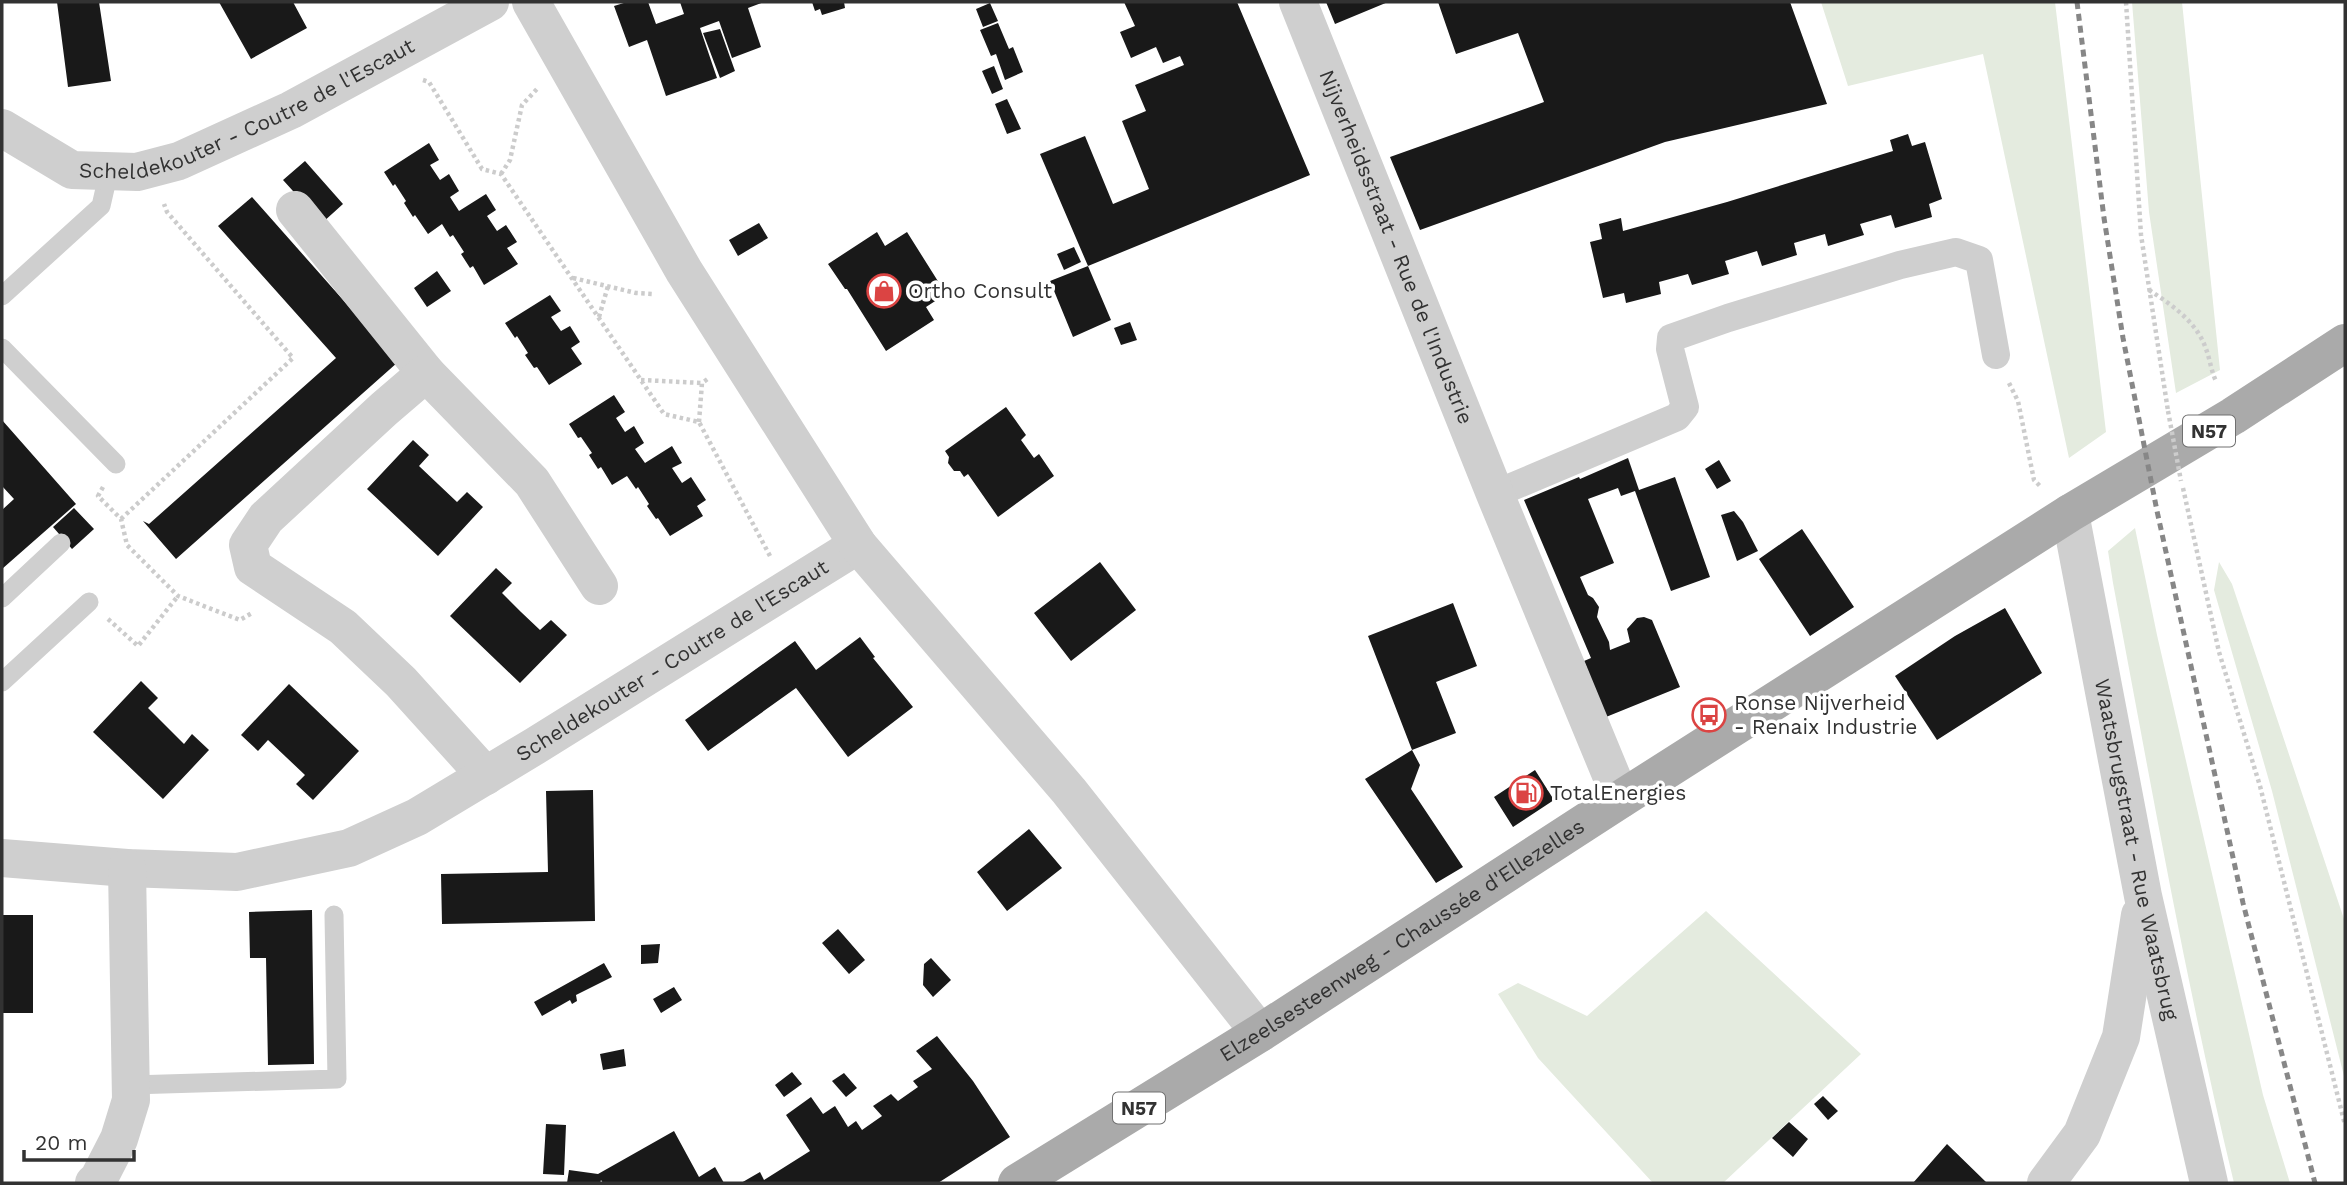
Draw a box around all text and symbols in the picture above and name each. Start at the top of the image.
street label: Scheldekouter - Coutre de l'Escaut [79,33,418,184]
street label: Nijverheidsstraat - Rue de l'Industrie [1314,66,1479,428]
shop icon: Ortho Consult [865,272,903,310]
place label: Ortho Consult [908,278,1052,303]
road number: N57 [2183,416,2235,446]
street label: Scheldekouter - Coutre de l'Escaut [511,554,833,767]
street label: Waatsbrugstraat - Rue Waatsbrug [2090,677,2184,1023]
place label: Ronse Nijverheid - Renaix Industrie [1734,690,1917,739]
bus stop icon: Ronse Nijverheid - Renaix Industrie [1690,696,1728,734]
fuel station icon: TotalEnergies [1507,774,1545,812]
place label: TotalEnergies [1550,780,1686,805]
street label: Elzeelsesteenweg - Chaussée d'Ellezelles [1215,813,1589,1067]
road number: N57 [1113,1092,1165,1124]
scale bar [24,1118,135,1162]
text: 20 m [35,1130,87,1155]

